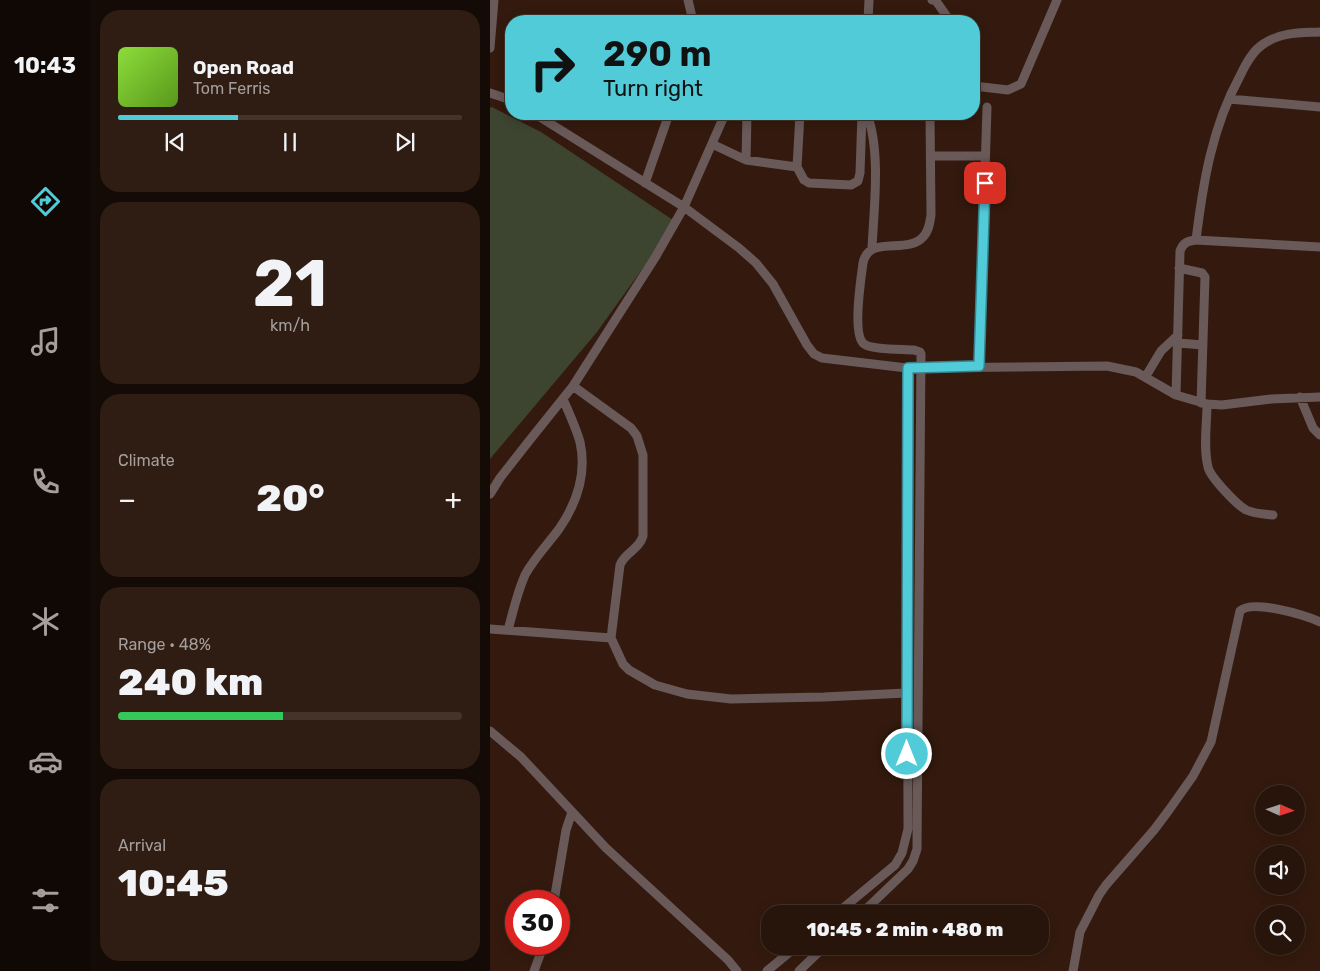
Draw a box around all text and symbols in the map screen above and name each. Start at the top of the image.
text: 290 m [603,33,712,75]
icon: right [520,35,585,100]
text: 10:43 [14,52,76,79]
text: Open Road [193,56,294,79]
text: Turn right [603,75,703,102]
text: Tom Ferris [193,79,270,98]
icon: previous [161,128,189,156]
icon: pause [276,128,304,156]
icon: next [391,128,419,156]
pin [964,162,1006,204]
icon: arrive [971,169,999,197]
icon: directions [28,184,63,219]
text: 21 [253,245,327,322]
text: km/h [270,316,310,335]
icon: music [28,324,63,359]
text: Climate [118,451,175,470]
icon: phone [28,464,63,499]
text: 20° [256,475,325,521]
text: − [118,483,136,516]
text: + [445,483,462,516]
icon: climate [28,604,63,639]
text: Range · 48% [118,635,211,654]
text: 240 km [118,659,263,705]
position arrow [880,727,932,779]
icon: car [28,744,63,779]
north arrow [1255,785,1305,835]
map controls [1255,785,1305,955]
text: Arrival [118,836,166,855]
button: sound [1255,845,1305,895]
text: 10:45 [118,860,229,906]
icon: filters [28,883,63,918]
speed limit sign: 30 [505,890,570,955]
button: search [1255,905,1305,955]
text: 10:45 · 2 min · 480 m [807,918,1003,941]

